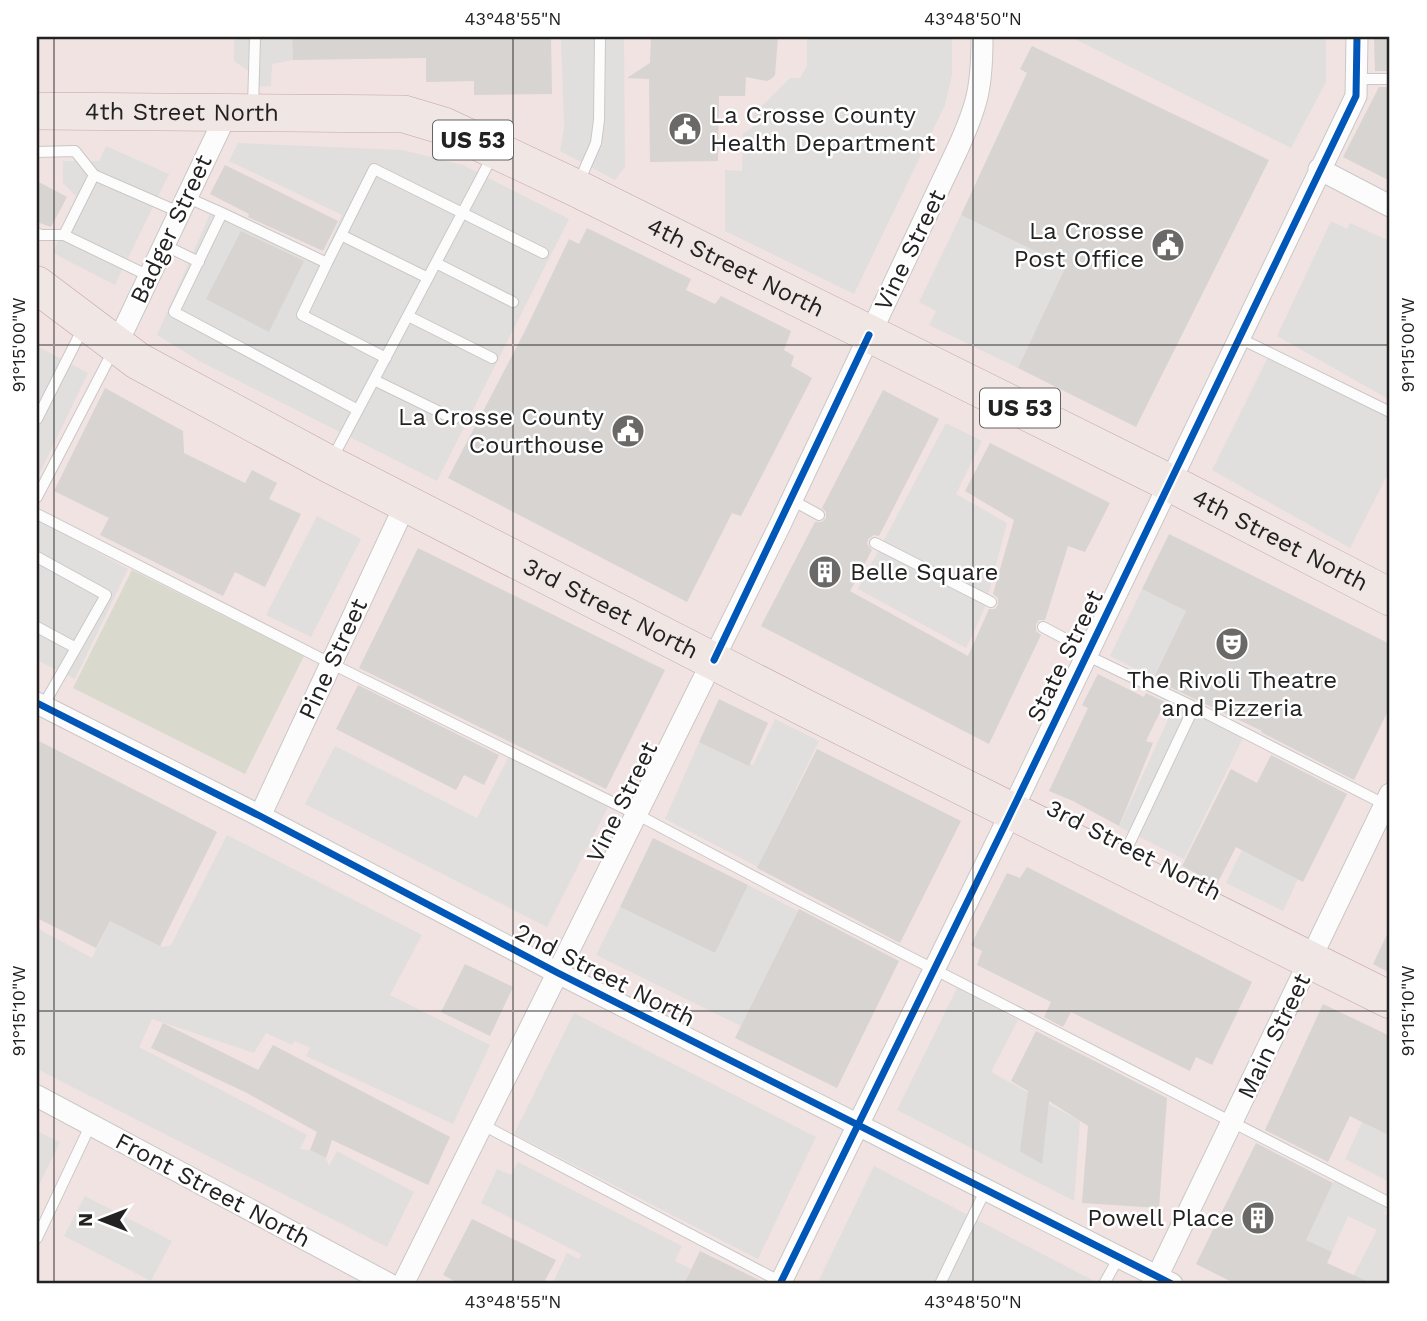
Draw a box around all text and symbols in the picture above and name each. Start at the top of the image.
text: 43°48'55"N [464,8,562,29]
text: 43°48'50"N [924,8,1022,29]
street label: 4th Street North [85,97,279,127]
place label: La Crosse County Health Department [710,101,935,157]
public building icon: La Crosse County Health Department [666,110,704,148]
road number: US 53 [433,120,513,160]
street label: Badger Street [124,150,218,308]
street label: Vine Street [869,185,951,315]
street label: 4th Street North [643,212,829,323]
place label: La Crosse Post Office [1014,217,1144,273]
public building icon: La Crosse Post Office [1149,226,1187,264]
text: 91°15'00"W [8,297,29,393]
text: 91°15'00"W [1397,297,1418,393]
road number: US 53 [980,388,1060,428]
place label: La Crosse County Courthouse [398,403,605,459]
public building icon: La Crosse County Courthouse [609,412,647,450]
street label: 4th Street North [1188,483,1373,597]
street label: 3rd Street North [518,552,703,665]
building icon: Belle Square [806,553,844,591]
place label: Belle Square [850,558,998,586]
street label: State Street [1021,586,1109,726]
street label: Pine Street [293,594,373,724]
theatre icon: The Rivoli Theatre and Pizzeria [1213,625,1251,663]
place label: The Rivoli Theatre and Pizzeria [1127,666,1337,722]
street label: Vine Street [581,737,663,867]
street label: 3rd Street North [1042,794,1226,906]
street label: 2nd Street North [510,918,700,1032]
text: 91°15'10"W [8,966,29,1056]
text: 91°15'10"W [1397,966,1418,1056]
street label: Main Street [1232,969,1316,1103]
street label: Front Street North [111,1127,315,1253]
north arrow [66,1184,136,1254]
building icon: Powell Place [1239,1199,1277,1237]
place label: Powell Place [1087,1204,1234,1232]
text: N [74,1213,97,1227]
text: 43°48'55"N [464,1291,562,1312]
text: 43°48'50"N [924,1291,1022,1312]

